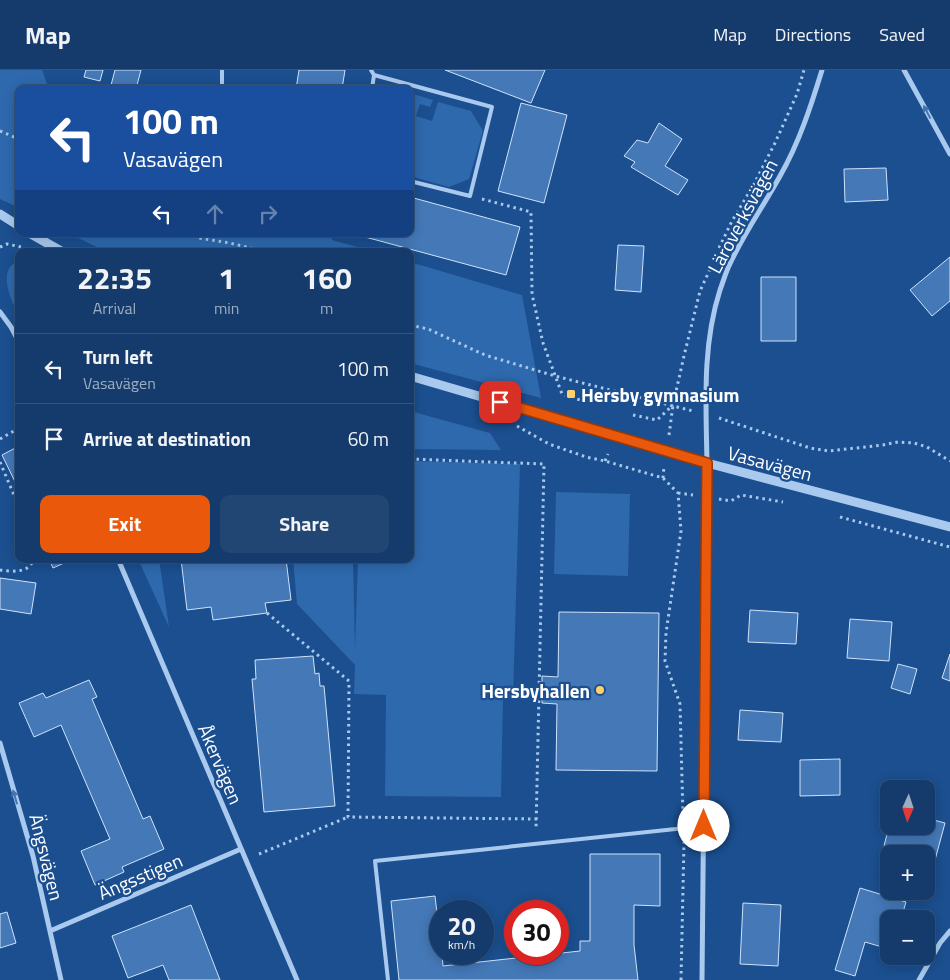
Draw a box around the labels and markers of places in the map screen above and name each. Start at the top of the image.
place label: Hersby gymnasium [581,380,739,409]
pin [479,381,521,423]
marker: Hersby gymnasium [565,388,577,400]
place label: Hersbyhallen [481,676,590,705]
marker: Hersbyhallen [594,684,606,696]

